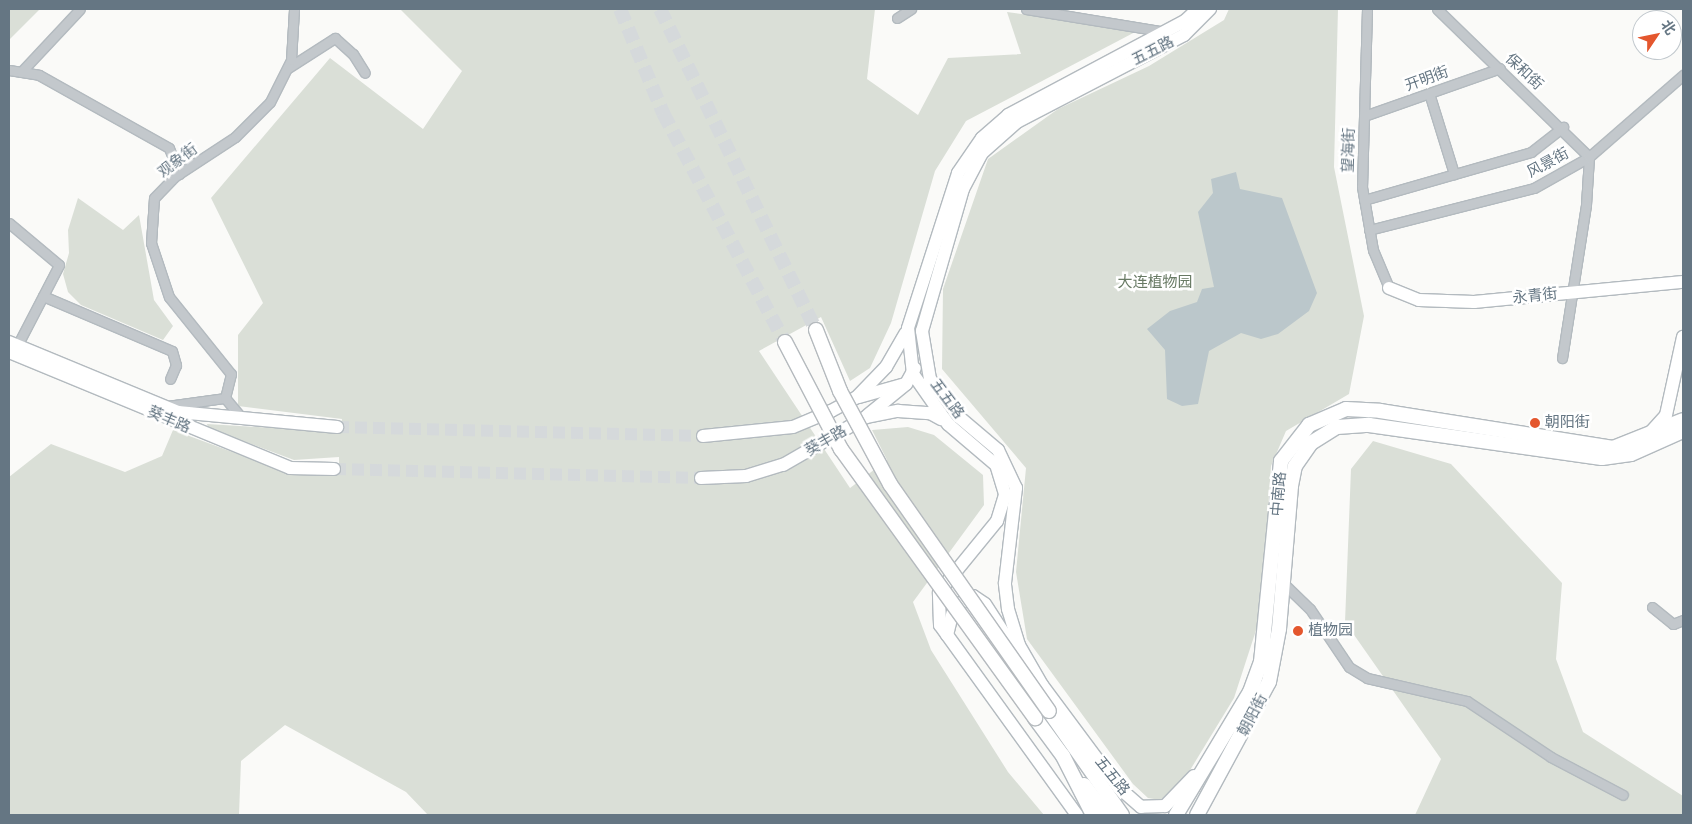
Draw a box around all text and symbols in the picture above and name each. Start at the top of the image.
north arrow [1632,10,1682,60]
text: 北 [1656,16,1681,39]
street label: 五五路 [1129,33,1177,69]
street label: 保和街 [1501,50,1547,94]
street label: 开明街 [1403,63,1451,95]
street label: 望海街 [1339,127,1359,173]
street label: 观象街 [155,140,201,182]
street label: 风景街 [1524,144,1572,182]
park label: 大连植物园 [1118,274,1192,292]
street label: 永青街 [1512,285,1558,307]
street label: 五五路 [926,376,968,422]
street label: 葵丰路 [145,403,193,437]
place label: 朝阳街 [1545,414,1590,432]
marker: 朝阳街 [1529,417,1541,429]
street label: 葵丰路 [802,422,850,460]
street label: 中南路 [1268,471,1290,517]
place label: 植物园 [1308,622,1353,640]
marker: 植物园 [1292,625,1304,637]
street label: 朝阳街 [1234,691,1272,739]
street label: 五五路 [1091,753,1133,799]

